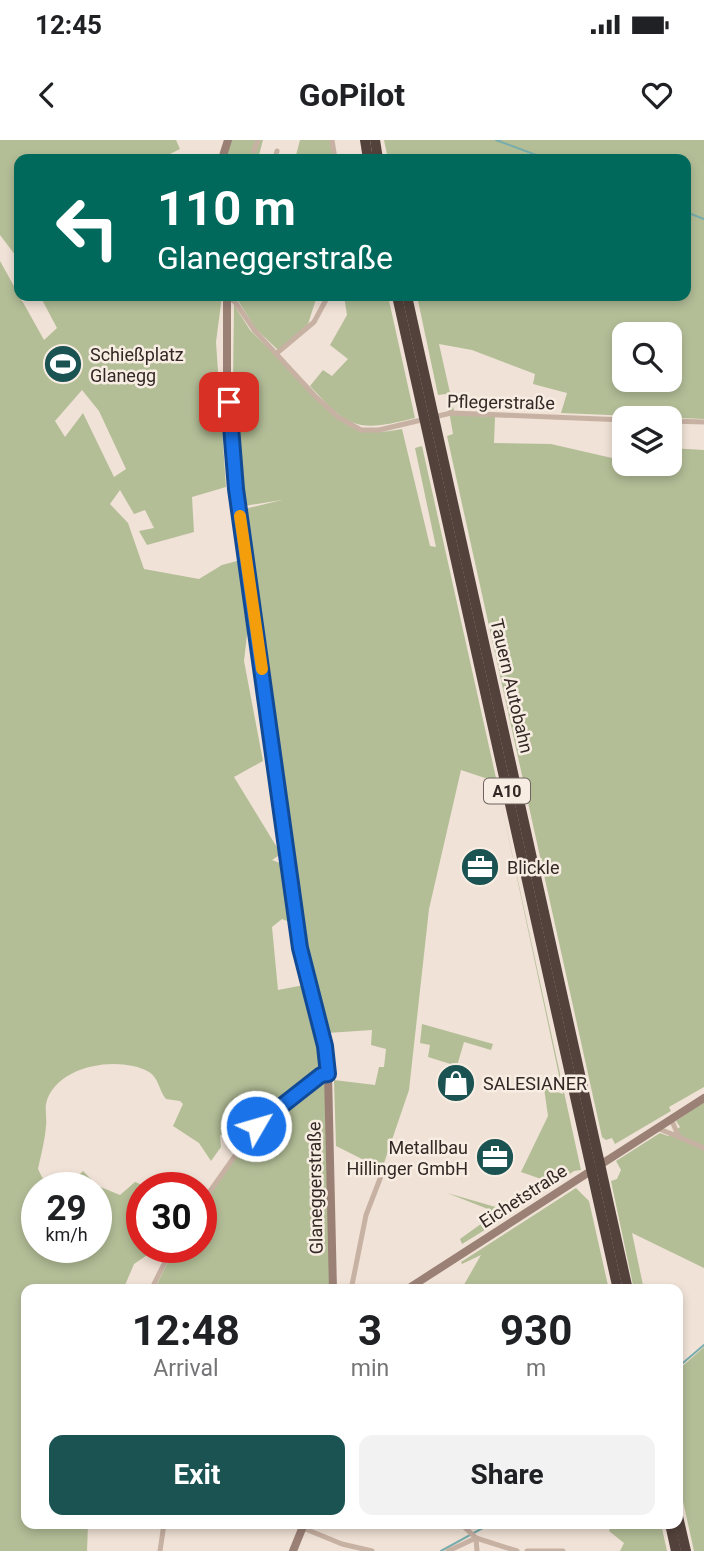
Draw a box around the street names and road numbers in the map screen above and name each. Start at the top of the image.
street label: Pflegerstraße [447,391,555,413]
street label: Tauern Autobahn [486,617,538,755]
road number: A10 [484,778,530,804]
street label: Glaneggerstraße [303,1121,327,1255]
street label: Eichetstraße [475,1160,571,1232]

